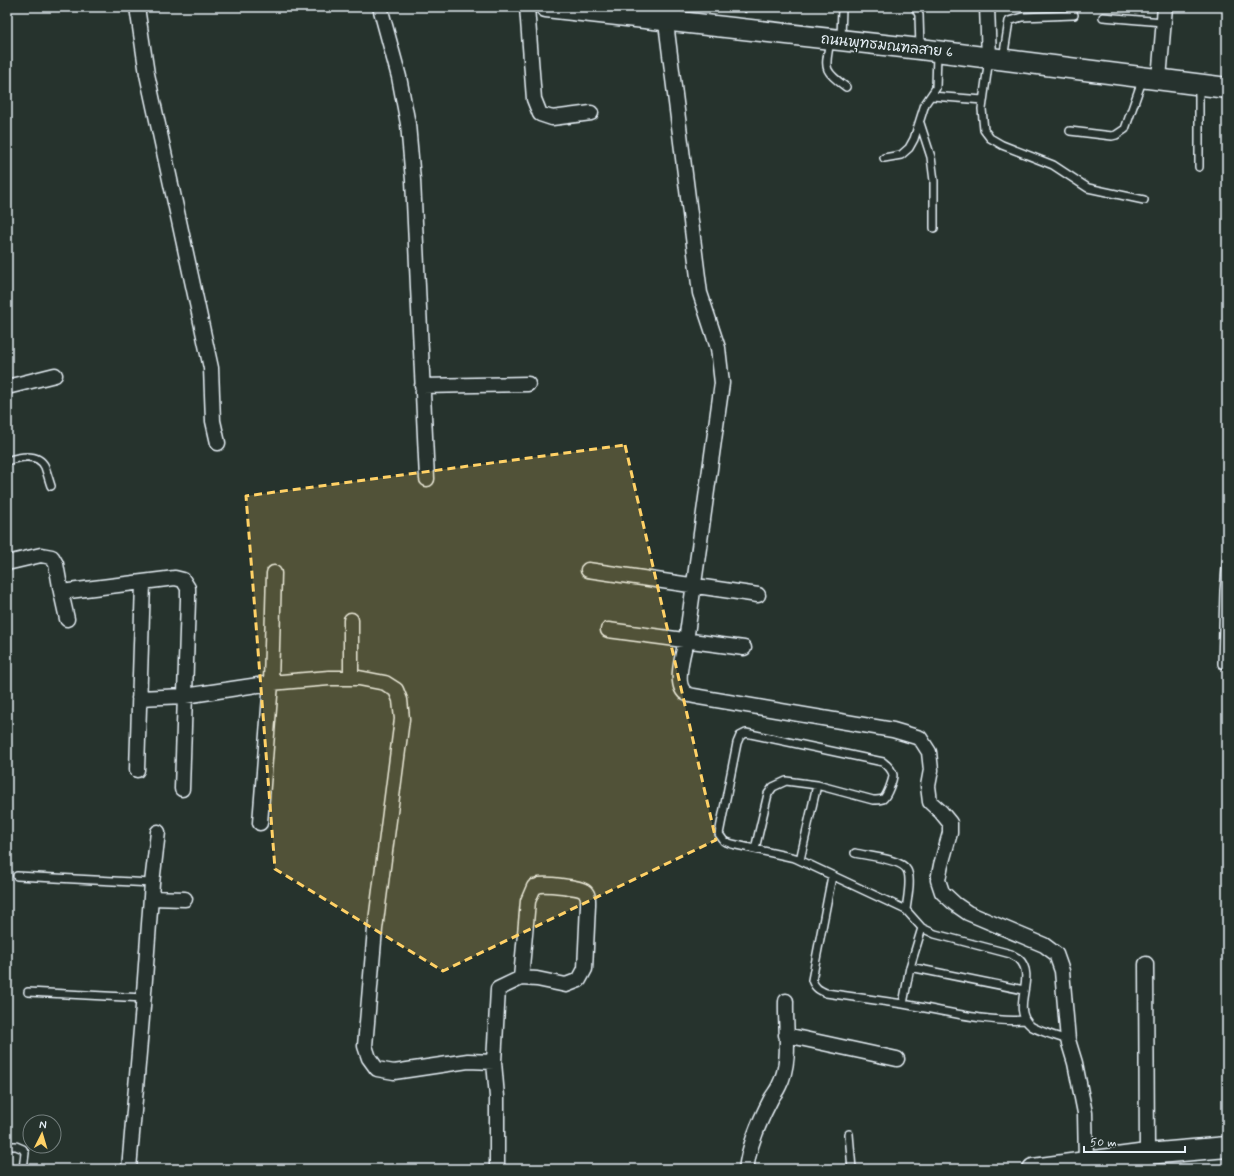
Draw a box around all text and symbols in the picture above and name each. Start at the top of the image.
street label: ถนนพุทธมณฑลสาย 6 [820,30,954,62]
north arrow [22,1114,62,1154]
text: N [39,1118,47,1132]
scale bar [1084,1128,1185,1154]
text: 50 m [1090,1135,1117,1151]

